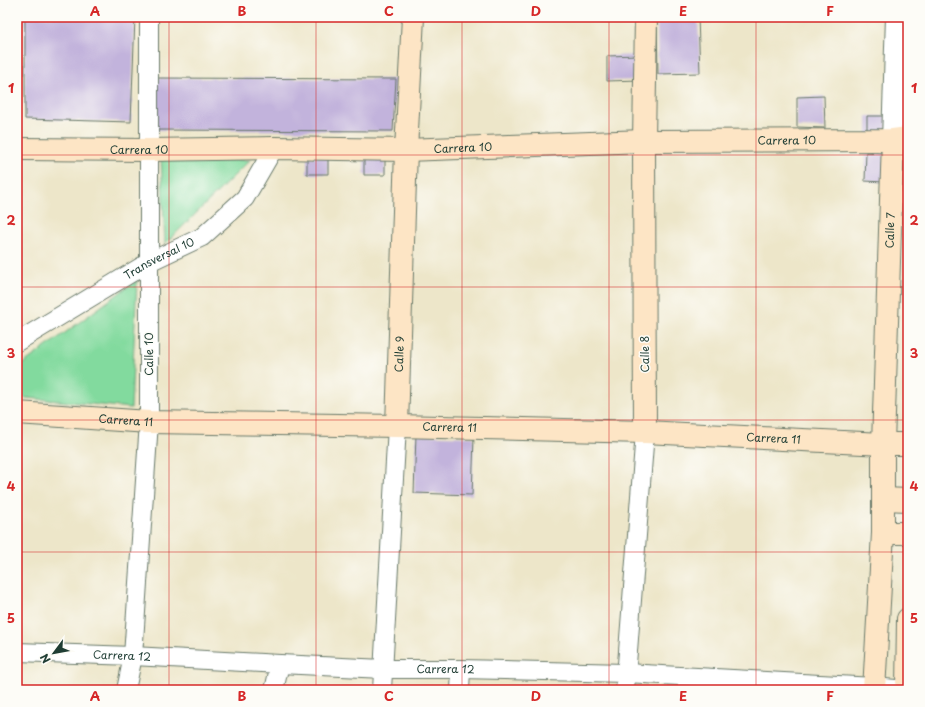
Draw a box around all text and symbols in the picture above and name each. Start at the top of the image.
text: A [90,1,100,20]
text: B [238,1,247,20]
text: C [384,1,394,20]
text: D [531,1,541,20]
text: E [679,1,687,20]
text: F [826,1,834,20]
text: 1 [8,78,14,97]
text: 1 [911,78,917,97]
street label: Carrera 10 [758,131,816,149]
street label: Carrera 10 [433,138,492,157]
street label: Carrera 10 [110,141,168,158]
text: 2 [6,210,16,229]
text: 2 [909,210,919,229]
street label: Calle 7 [880,212,899,249]
street label: Transversal 10 [120,233,197,283]
street label: Calle 10 [140,332,157,376]
street label: Calle 8 [636,335,653,372]
street label: Calle 9 [390,336,408,373]
text: 3 [7,343,16,362]
text: 3 [910,343,919,362]
street label: Carrera 11 [98,410,153,430]
street label: Carrera 11 [422,418,477,436]
street label: Carrera 11 [746,428,801,448]
text: 4 [7,476,16,495]
text: 4 [910,476,919,495]
text: 5 [7,608,15,627]
text: 5 [910,608,918,627]
north arrow [34,633,74,673]
street label: Carrera 12 [93,646,152,665]
text: N [35,650,55,667]
street label: Carrera 12 [416,660,475,677]
text: A [90,686,100,705]
text: B [238,686,247,705]
text: C [384,686,394,705]
text: D [531,686,541,705]
text: E [679,686,687,705]
text: F [826,686,834,705]

